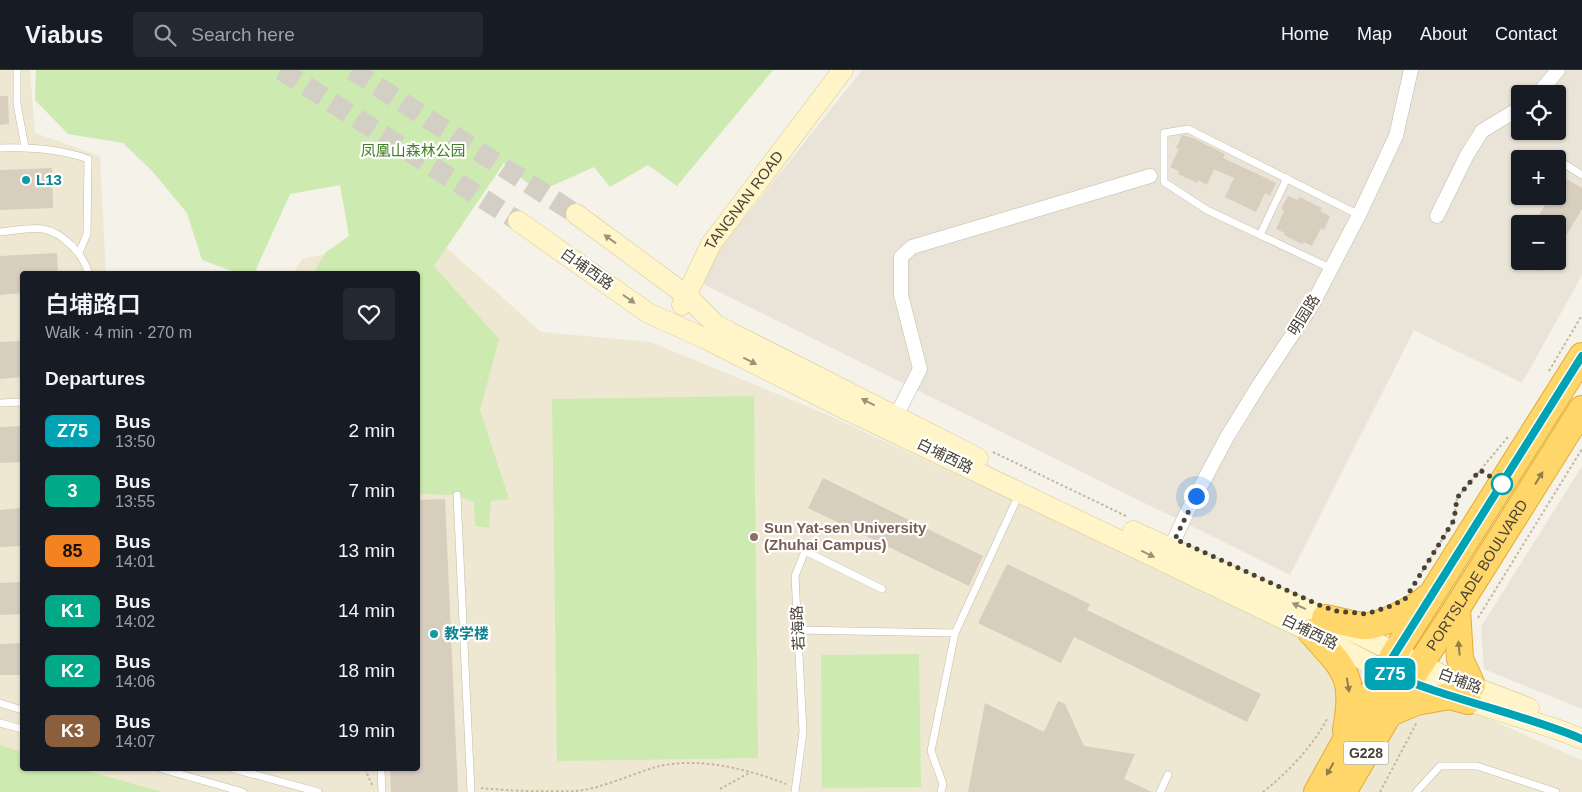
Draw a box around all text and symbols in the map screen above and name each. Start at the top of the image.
search box [133,12,483,57]
text: Viabus [25,21,103,48]
icon: search [151,21,179,49]
text: Search here [191,24,295,45]
text: Home [1281,24,1329,44]
text: Map [1357,24,1392,44]
text: About [1420,24,1467,44]
text: Contact [1495,24,1557,44]
map controls [1511,85,1566,270]
button: locate [1511,85,1566,140]
park label: 凤凰山森林公园 [360,142,466,159]
street label: TANGNAN ROAD [701,147,787,252]
button: + [1511,150,1566,205]
place label: L13 [36,171,62,188]
marker: L13 [20,174,32,186]
button: − [1511,215,1566,270]
one-way arrow [604,233,617,244]
street label: 白埔西路 [558,244,617,293]
button: heart [343,288,395,340]
text: 白埔路口 [45,291,141,318]
street label: 明园路 [1284,291,1323,338]
one-way arrow [622,294,636,304]
text: Walk · 4 min · 270 m [45,324,192,341]
one-way arrow [743,357,757,365]
text: Departures [45,368,145,389]
one-way arrow [860,398,875,406]
text: Bus [115,411,151,432]
text: 2 min [349,420,395,441]
text: Z75 [57,421,88,441]
text: 13:50 [115,433,155,450]
street label: 白埔西路 [915,435,976,476]
text: Bus [115,471,151,492]
one-way arrow [1534,472,1544,485]
unlabelled marker [1491,473,1513,495]
text: 7 min [349,480,395,501]
text: 3 [67,481,78,501]
your location [1184,484,1209,509]
text: 13:55 [115,493,155,510]
street label: PORTSLADE BOULVARD [1423,496,1531,654]
place label: Sun Yat-sen University (Zhuhai Campus) [764,519,927,553]
text: Bus [115,531,151,552]
marker: Sun Yat-sen University (Zhuhai Campus) [748,531,760,543]
text: 13 min [338,540,395,561]
text: 85 [62,541,83,561]
one-way arrow [1141,550,1155,558]
text: 14:01 [115,553,155,570]
text: Bus [115,591,151,612]
text: 14 min [338,600,395,621]
text: K1 [61,601,84,621]
one-way arrow [1292,602,1306,610]
street label: 若海路 [788,605,807,651]
street label: 白埔西路 [1280,611,1341,652]
text: 14:02 [115,613,155,630]
place label: 教学楼 [444,625,489,642]
marker: 教学楼 [428,628,440,640]
one-way arrow [1455,640,1463,656]
text: Bus [115,651,151,672]
line badge: Z75 [1361,658,1419,690]
text: 18 min [338,660,395,681]
text: K2 [61,661,84,681]
text: Z75 [1374,664,1406,684]
street label: 白埔路 [1436,665,1484,697]
text: 14:06 [115,673,155,690]
one-way arrow [1345,678,1353,694]
text: Bus [115,711,151,732]
text: 19 min [338,720,395,741]
text: K3 [61,721,84,741]
text: 14:07 [115,733,155,750]
road number: G228 [1344,741,1388,764]
one-way arrow [1326,761,1334,776]

